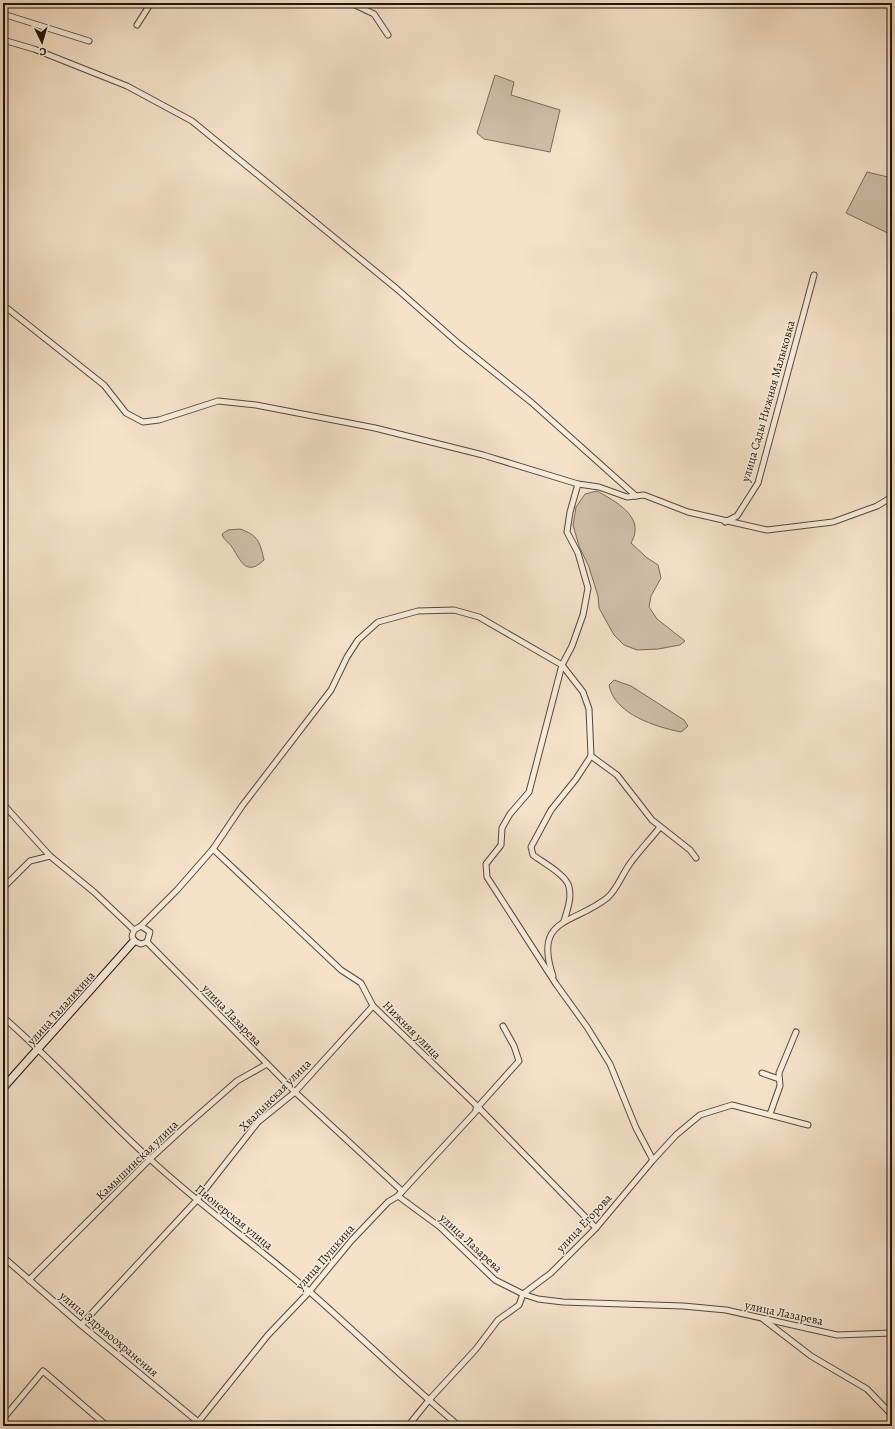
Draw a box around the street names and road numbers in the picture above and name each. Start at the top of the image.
street label: улица Сады Нижняя Малыковка [737,318,799,484]
street label: улица Талалихина [23,967,99,1049]
street label: улица Лазарева [198,980,266,1050]
street label: Нижняя улица [379,997,445,1063]
street label: Хвалынская улица [236,1055,315,1134]
street label: Камышинская улица [92,1116,182,1203]
street label: Пионерская улица [192,1181,277,1254]
street label: улица Егорова [552,1190,616,1256]
street label: улица Лазарева [436,1209,506,1276]
street label: улица Пушкина [291,1220,358,1294]
street label: улица Здравоохранения [55,1287,162,1380]
street label: улица Лазарева [742,1297,825,1329]

